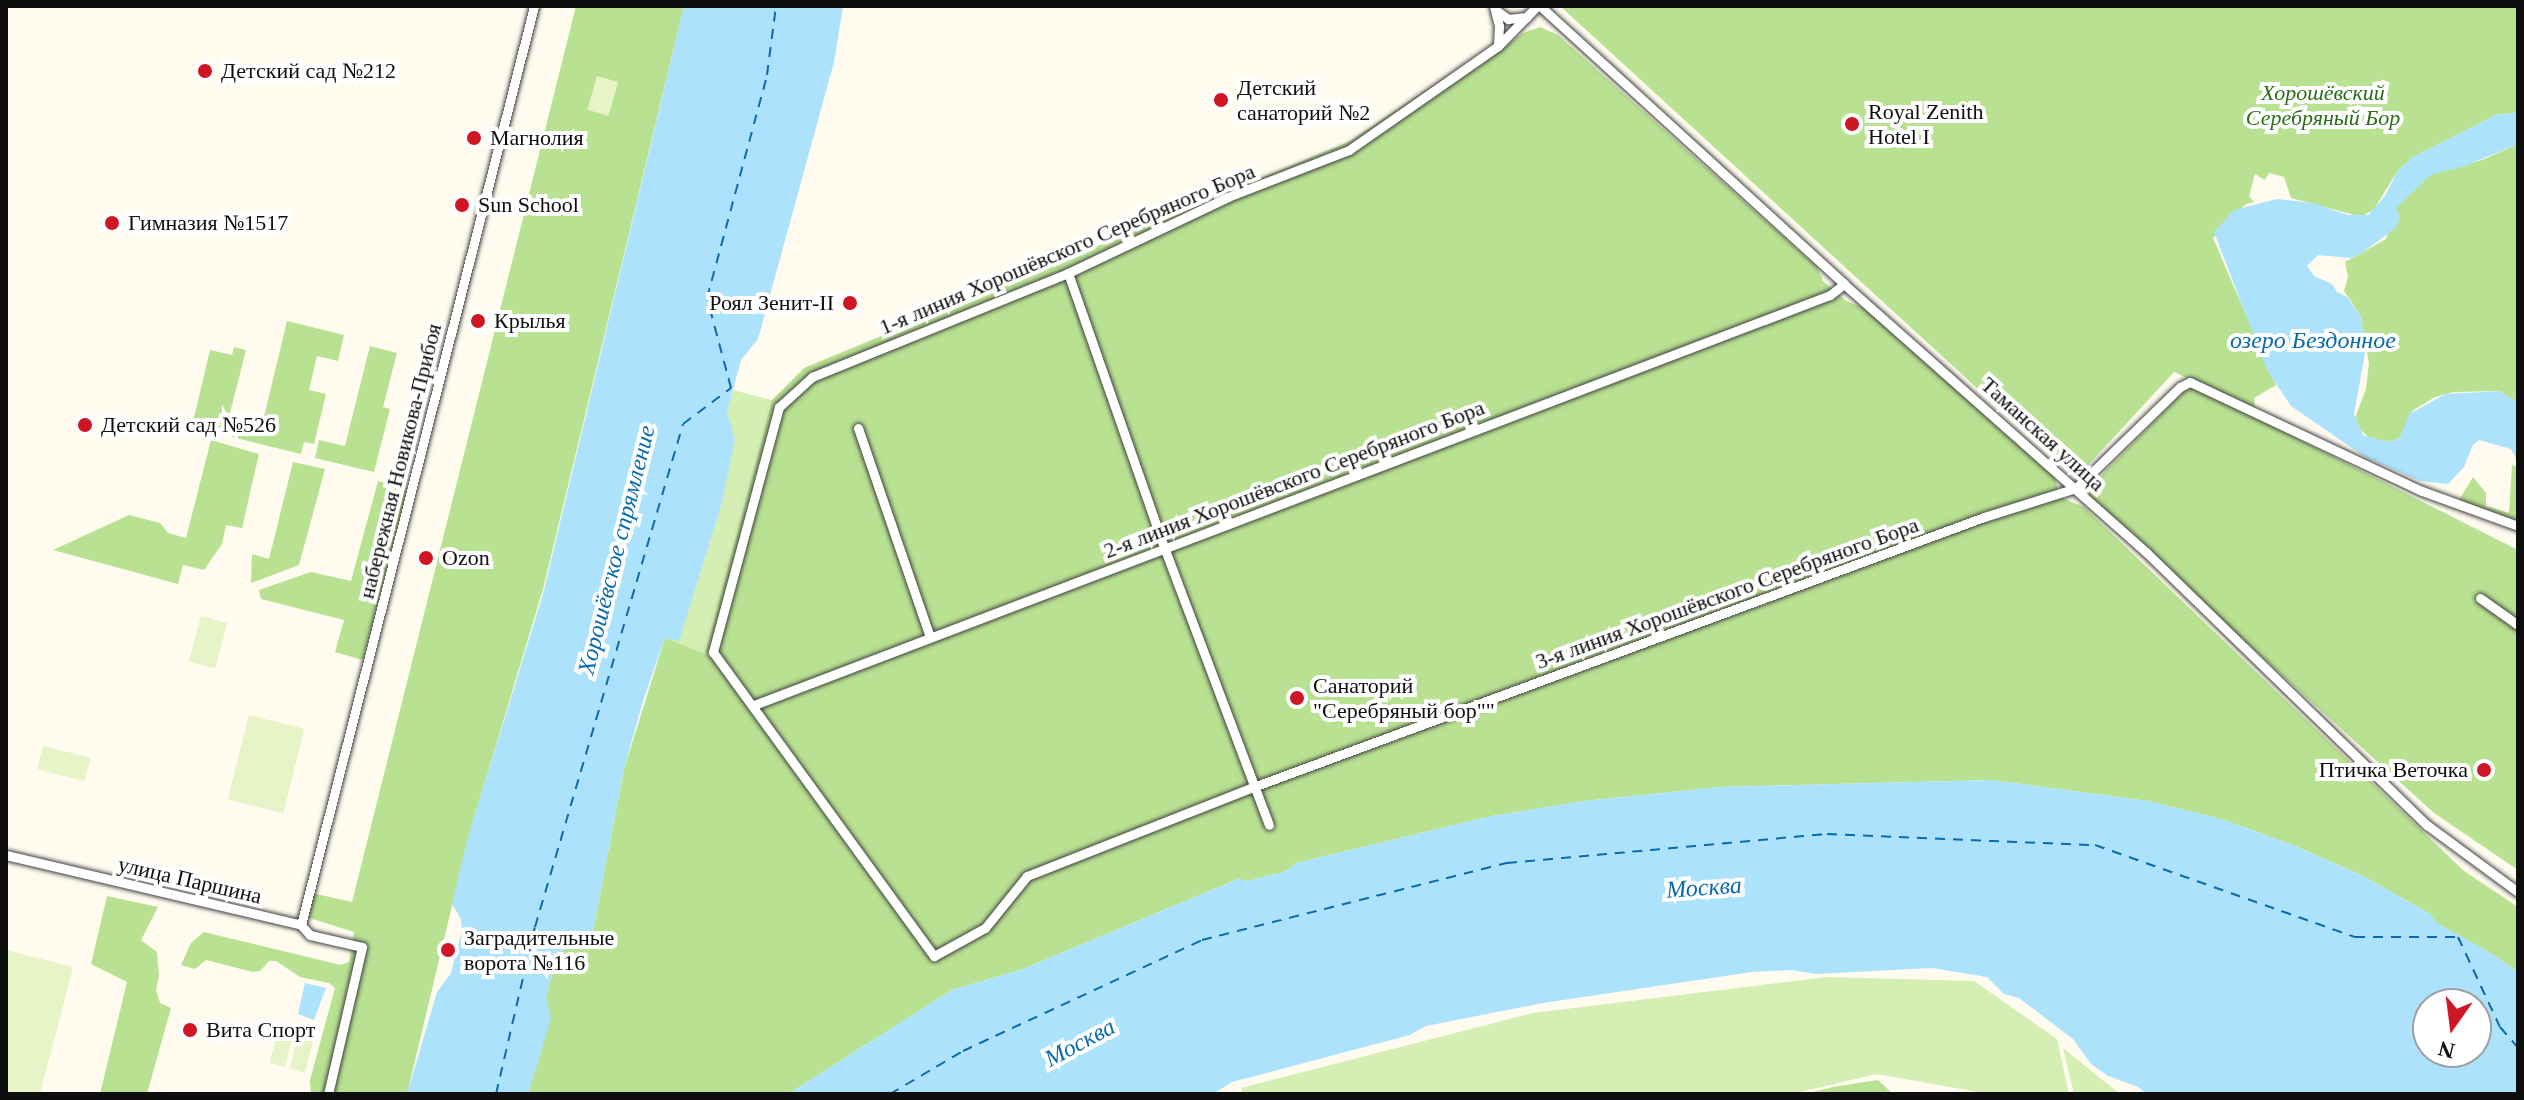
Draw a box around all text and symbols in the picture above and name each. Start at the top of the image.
place label: Детский сад №212 [221,58,396,84]
marker: Детский сад №212 [196,62,214,80]
place label: Детский санаторий №2 [1237,74,1370,126]
park label: Хорошёвский Серебряный Бор [2246,79,2400,130]
marker: Детский санаторий №2 [1212,91,1230,109]
place label: Royal Zenith Hotel I [1868,98,1983,150]
marker: Royal Zenith Hotel I [1843,115,1861,133]
place label: Магнолия [490,125,584,151]
marker: Магнолия [465,129,483,147]
street label: 1-я линия Хорошёвского Серебряного Бора [875,158,1259,340]
place label: Sun School [478,192,579,218]
marker: Sun School [453,196,471,214]
place label: Гимназия №1517 [128,210,288,236]
marker: Гимназия №1517 [103,214,121,232]
place label: Роял Зенит-II [709,290,834,316]
marker: Роял Зенит-II [841,294,859,312]
place label: Крылья [494,308,566,334]
marker: Крылья [469,312,487,330]
street label: набережная Новикова-Прибоя [353,321,447,601]
water label: озеро Бездонное [2230,327,2396,355]
street label: Таманская улица [1976,371,2110,497]
street label: 2-я линия Хорошёвского Серебряного Бора [1100,394,1488,564]
place label: Детский сад №526 [101,412,276,438]
marker: Детский сад №526 [76,416,94,434]
water label: Хорошёвское спрямление [572,422,662,678]
street label: 3-я линия Хорошёвского Серебряного Бора [1532,511,1922,675]
place label: Ozon [442,545,490,571]
marker: Ozon [417,549,435,567]
place label: Санаторий "Серебряный бор"" [1313,672,1495,724]
marker: Санаторий "Серебряный бор"" [1288,689,1306,707]
place label: Птичка Веточка [2319,757,2468,783]
marker: Птичка Веточка [2475,761,2493,779]
street label: улица Паршина [116,851,264,909]
water label: Москва [1665,871,1743,905]
place label: Заградительные ворота №116 [464,924,614,976]
marker: Заградительные ворота №116 [439,941,457,959]
north arrow [2412,988,2492,1068]
water label: Москва [1040,1012,1120,1074]
place label: Вита Спорт [206,1017,315,1043]
marker: Вита Спорт [181,1021,199,1039]
text: N [2436,1036,2457,1064]

